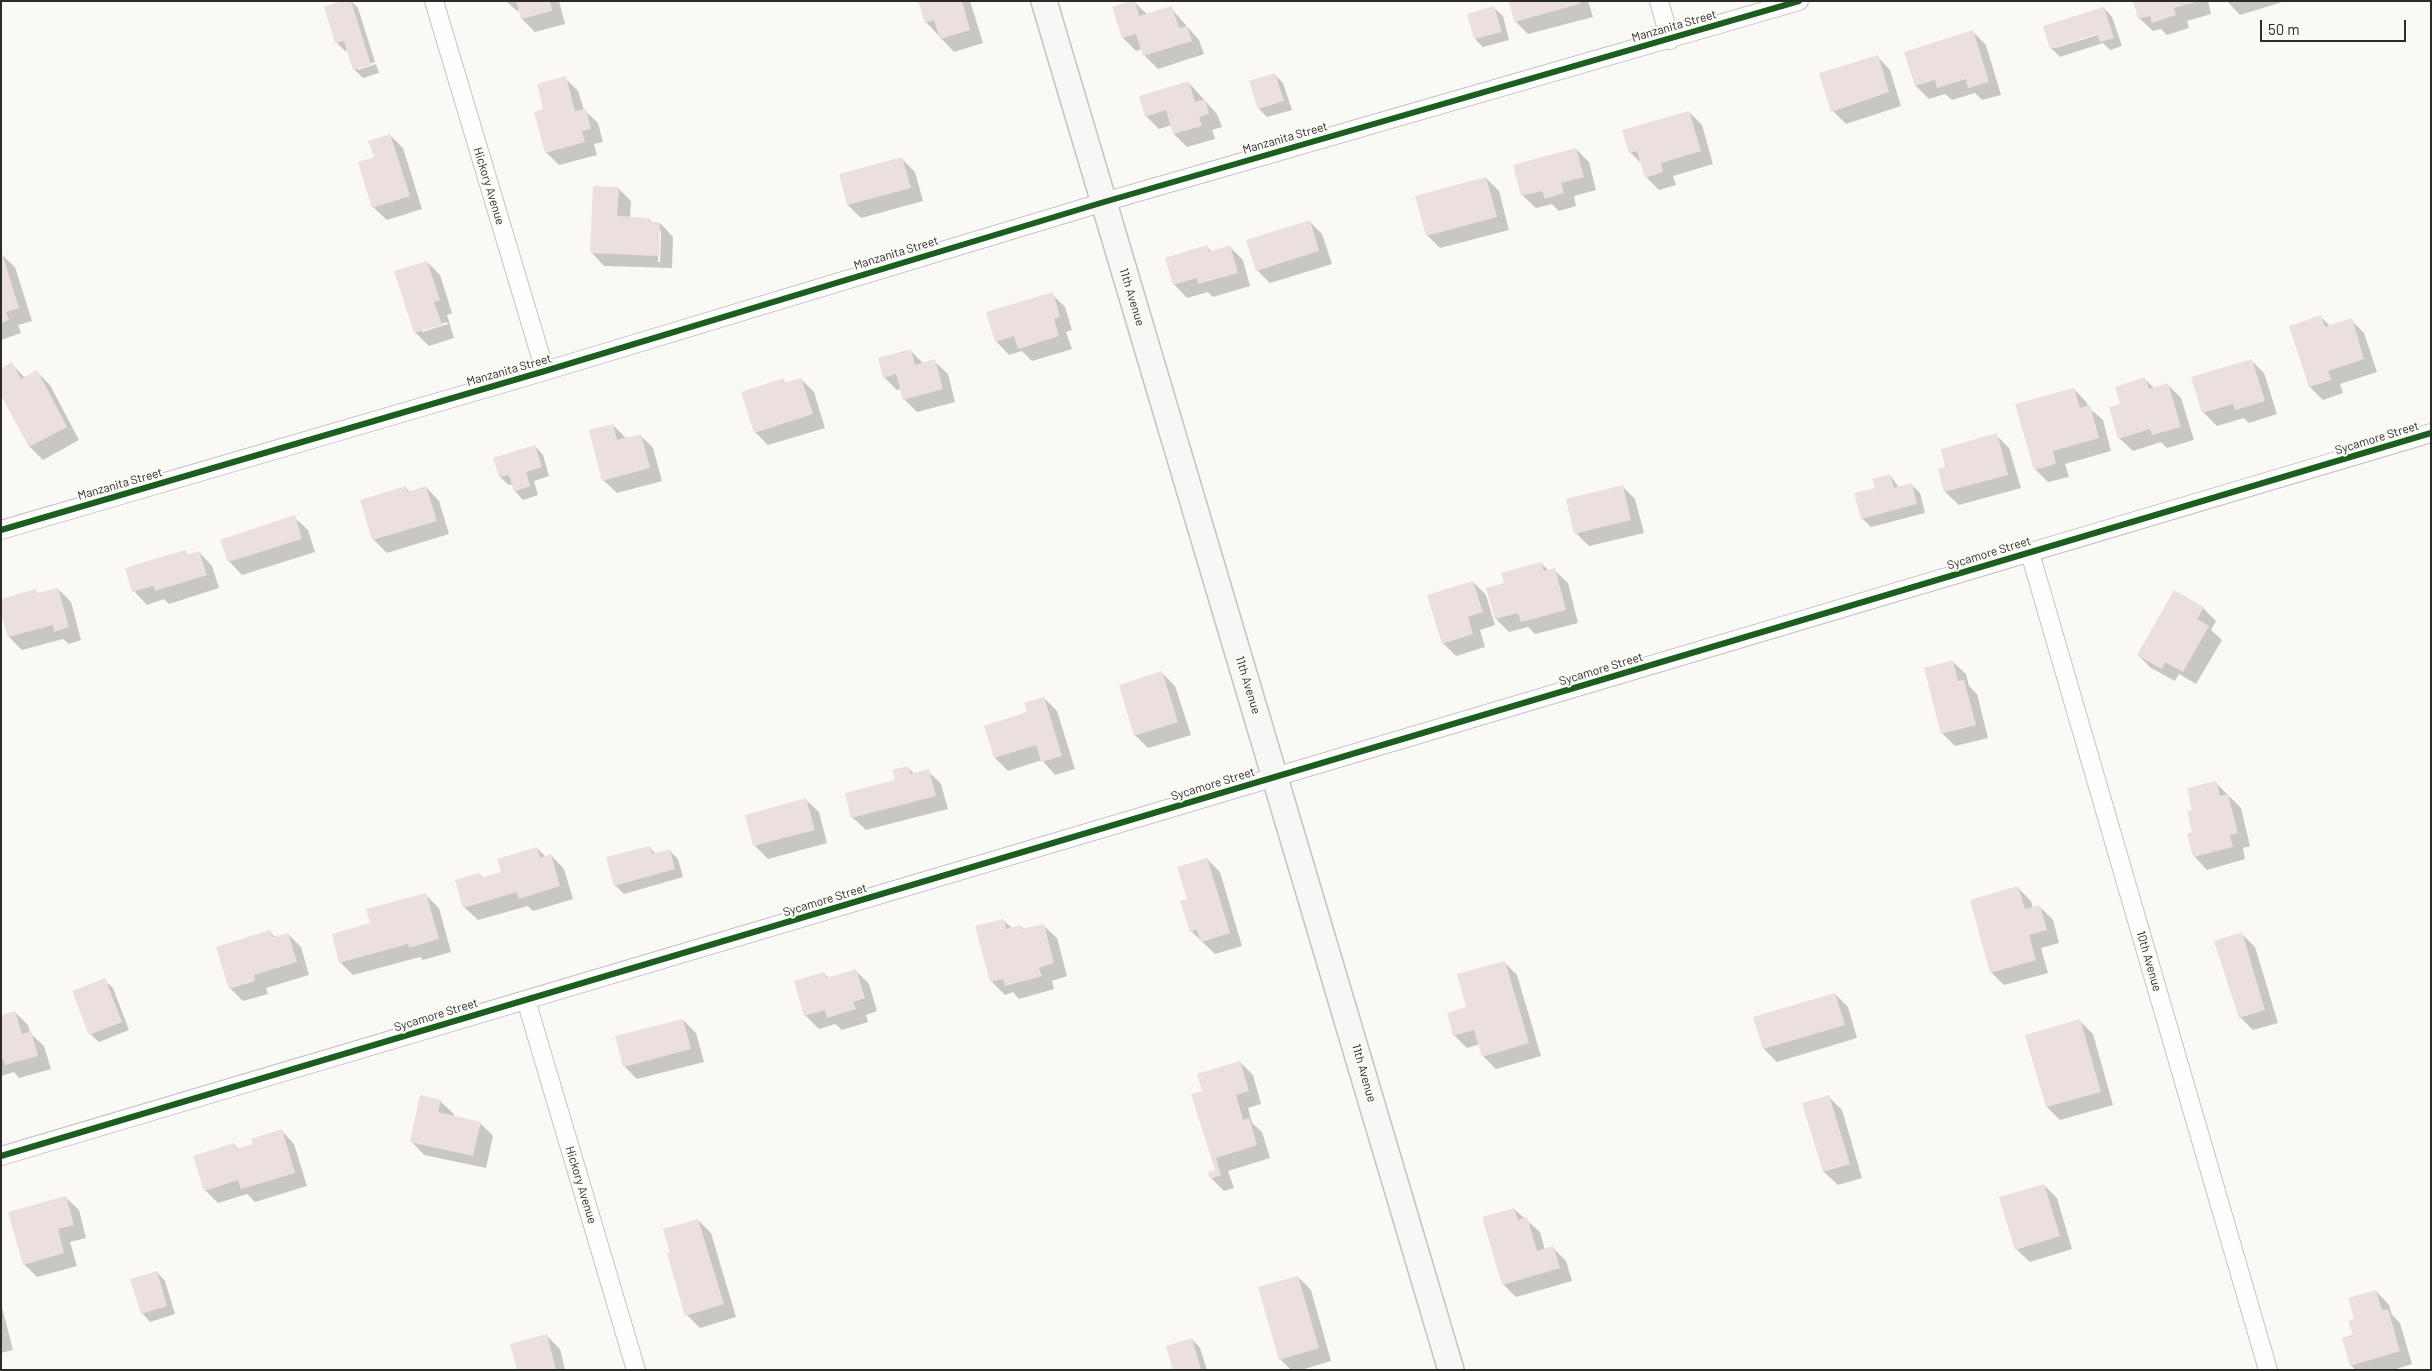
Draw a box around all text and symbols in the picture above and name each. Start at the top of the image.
street label: Manzanita Street [1630,7,1718,45]
scale bar [2262,10,2408,42]
text: 50 m [2268,20,2300,38]
street label: Manzanita Street [1241,119,1329,157]
street label: Hickory Avenue [470,146,508,226]
street label: Manzanita Street [852,233,940,273]
street label: 11th Avenue [1116,266,1148,328]
street label: Manzanita Street [465,351,553,389]
street label: Sycamore Street [2333,418,2421,458]
street label: Manzanita Street [76,465,164,503]
street label: Sycamore Street [1945,533,2033,573]
street label: Sycamore Street [1557,649,1645,689]
street label: 11th Avenue [1232,654,1264,716]
street label: Sycamore Street [1169,764,1257,804]
street label: Sycamore Street [781,880,869,920]
street label: 10th Avenue [2133,929,2165,993]
street label: Sycamore Street [392,995,480,1035]
street label: 11th Avenue [1349,1042,1379,1104]
street label: Hickory Avenue [562,1145,600,1225]

